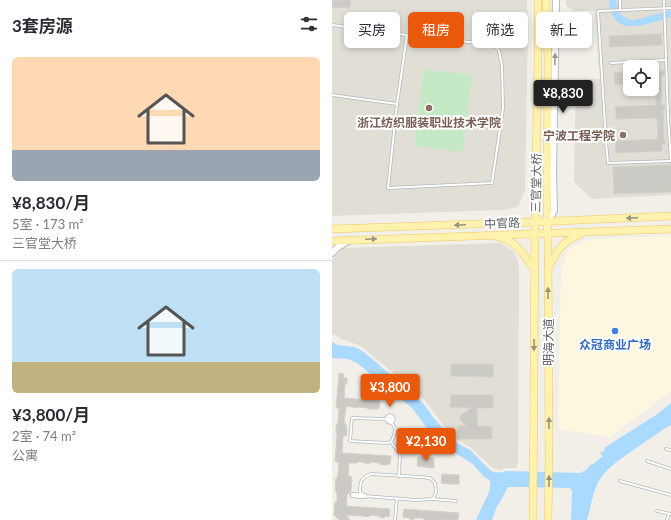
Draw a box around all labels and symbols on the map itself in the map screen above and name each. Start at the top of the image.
one-way arrow [552,52,558,65]
pin: ¥8,830 [530,80,596,114]
marker: 浙江纺织服装职业技术学院 [424,103,434,113]
place label: 浙江纺织服装职业技术学院 [357,115,501,130]
place label: 宁波工程学院 [543,128,615,143]
marker: 宁波工程学院 [618,130,628,140]
street label: 三官堂大桥 [528,153,544,213]
street label: 中官路 [484,215,520,231]
one-way arrow [625,215,638,221]
one-way arrow [453,222,466,228]
one-way arrow [365,236,377,243]
one-way arrow [545,286,551,299]
street label: 明海大道 [541,318,556,366]
marker: 众冠商业广场 [610,326,620,336]
place label: 众冠商业广场 [579,337,651,352]
one-way arrow [531,339,537,352]
pin: ¥3,800 [357,374,423,408]
one-way arrow [546,416,552,429]
pin: ¥2,130 [393,428,459,462]
one-way arrow [545,475,552,487]

